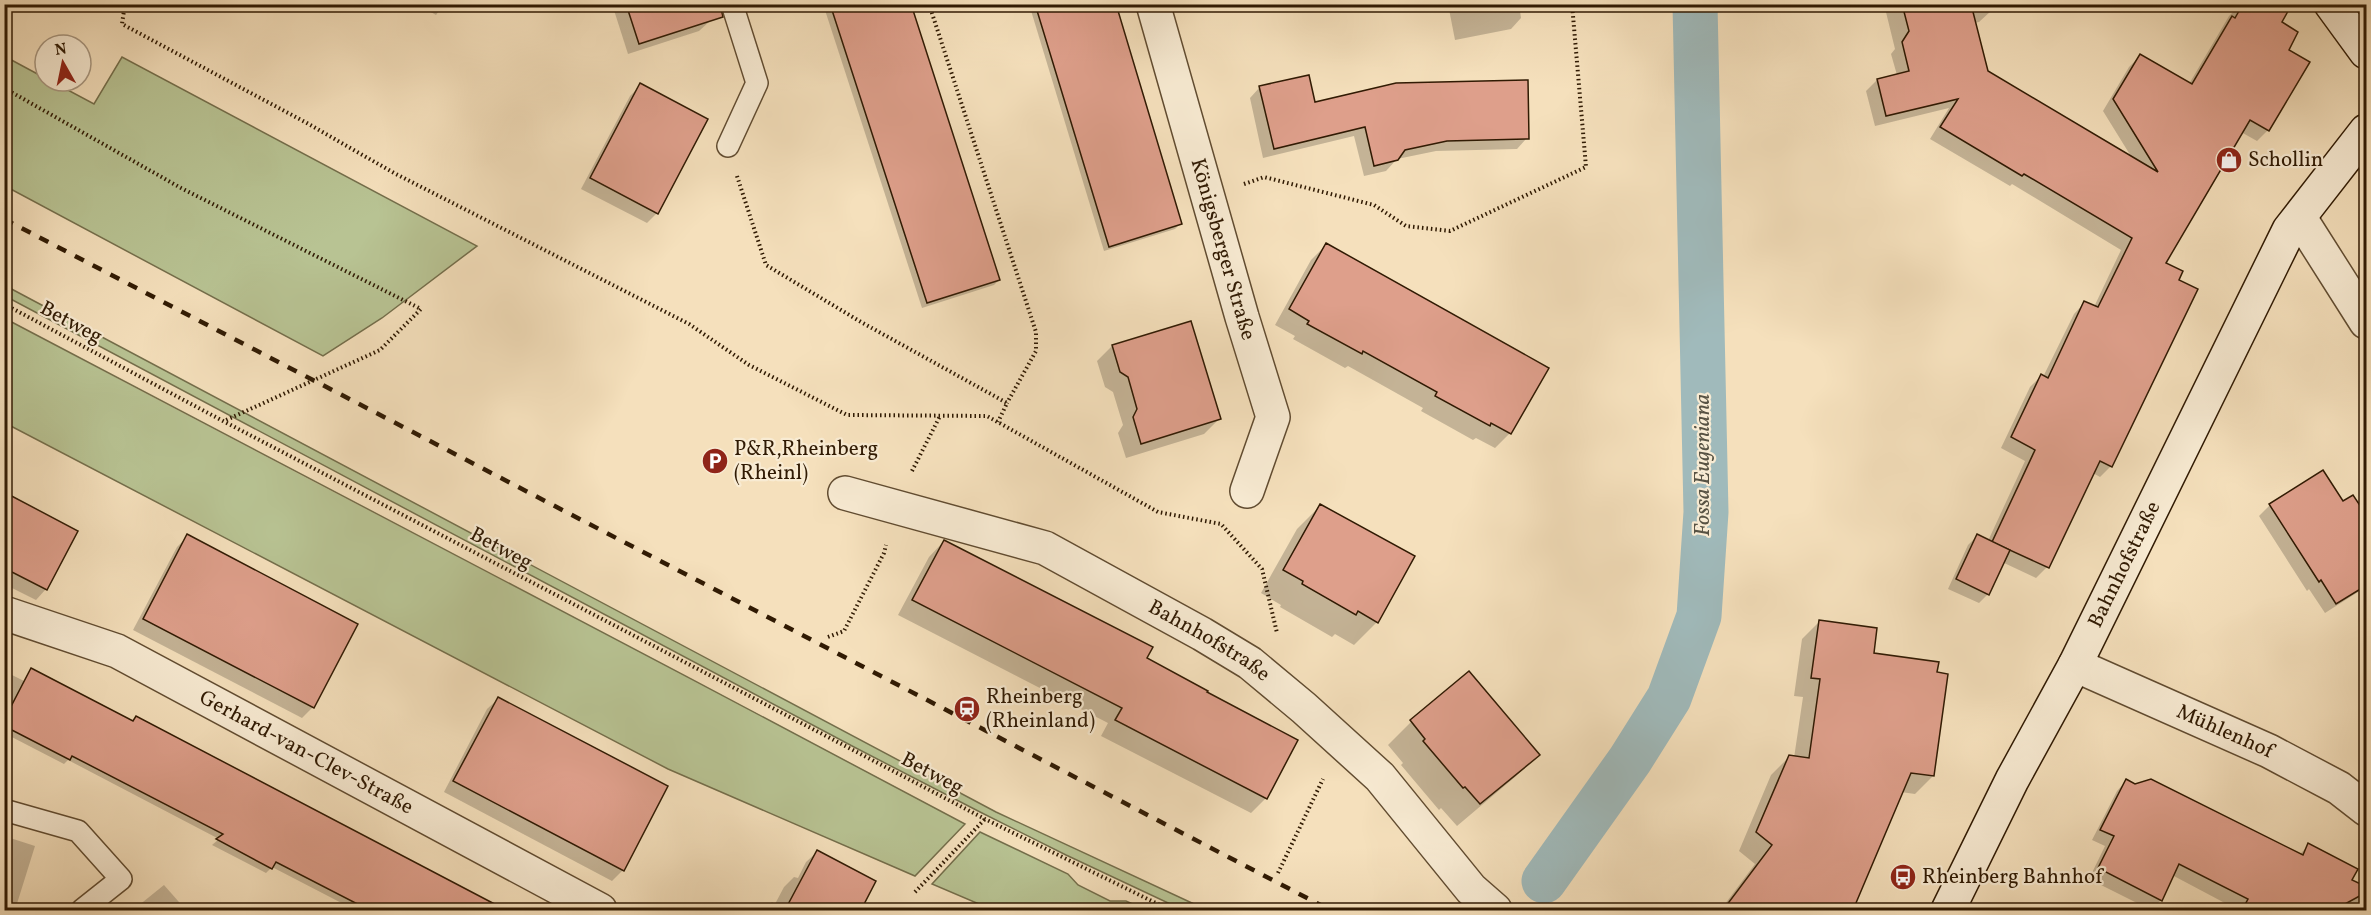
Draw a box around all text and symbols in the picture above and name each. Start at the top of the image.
north arrow [33,33,93,93]
text: N [54,38,69,62]
shop icon: Schollin [2214,145,2244,175]
place label: Schollin [2248,146,2323,175]
street label: Königsberger Straße [1183,155,1263,344]
street label: Betweg [35,294,107,352]
water label: Fossa Eugeniana [1688,394,1719,536]
place label: P&R,Rheinberg (Rheinl) [734,435,878,488]
parking icon: P&R,Rheinberg (Rheinl) [700,446,730,476]
street label: Bahnhofstraße [2081,496,2168,633]
street label: Betweg [465,520,537,578]
street label: Bahnhofstraße [1143,593,1276,688]
street label: Gerhard-van-Clev-Straße [194,683,419,822]
place label: Rheinberg (Rheinland) [986,683,1095,736]
station icon: Rheinberg (Rheinland) [952,694,982,724]
street label: Mühlenhof [2172,697,2280,766]
street label: Betweg [896,745,968,803]
bus stop icon: Rheinberg Bahnhof [1888,862,1918,892]
place label: Rheinberg Bahnhof [1922,863,2104,892]

